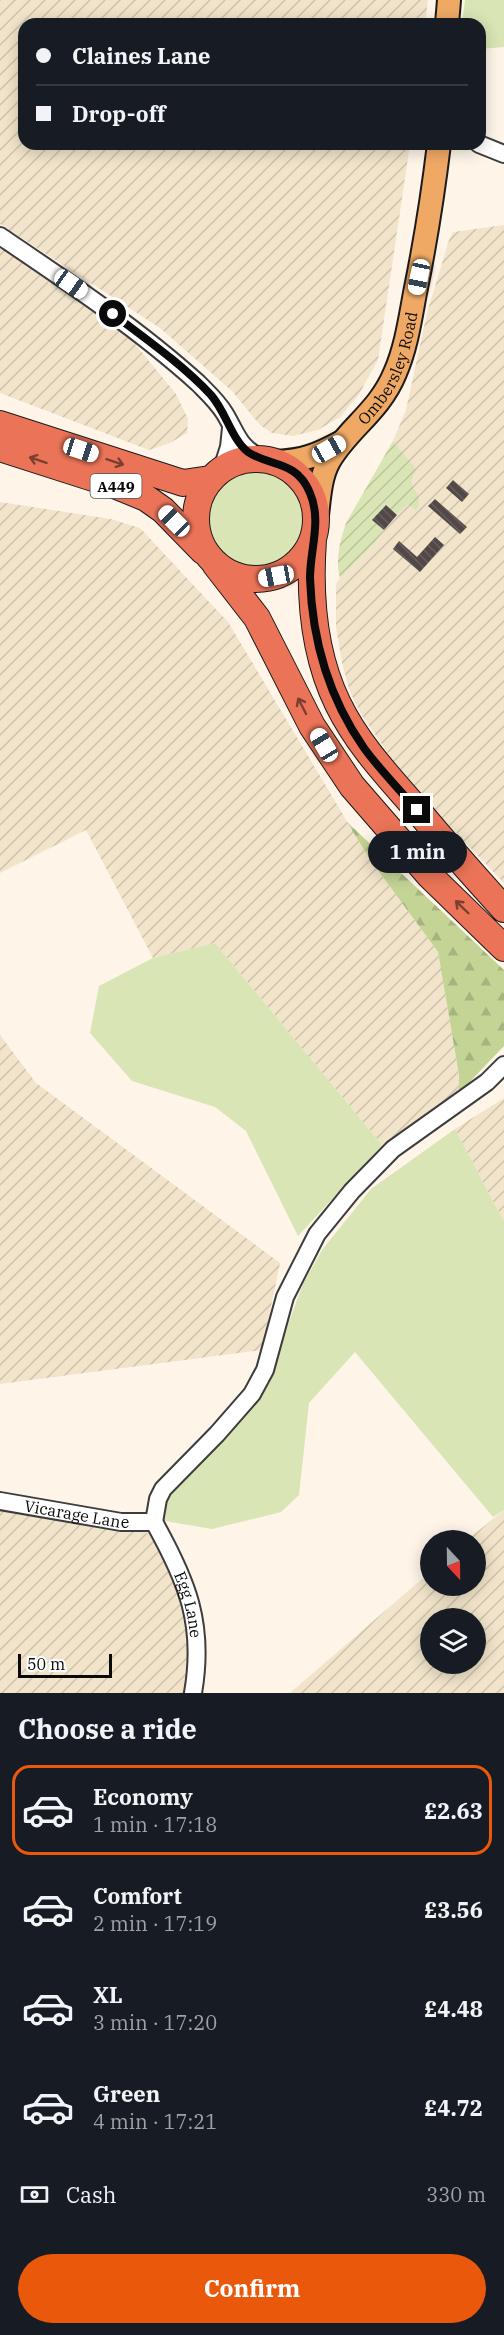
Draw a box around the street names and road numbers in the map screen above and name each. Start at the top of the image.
street label: Ombersley Road [353,310,422,429]
road number: A449 [90,474,142,498]
street label: Vicarage Lane [23,1495,129,1532]
street label: Egg Lane [170,1568,206,1639]

